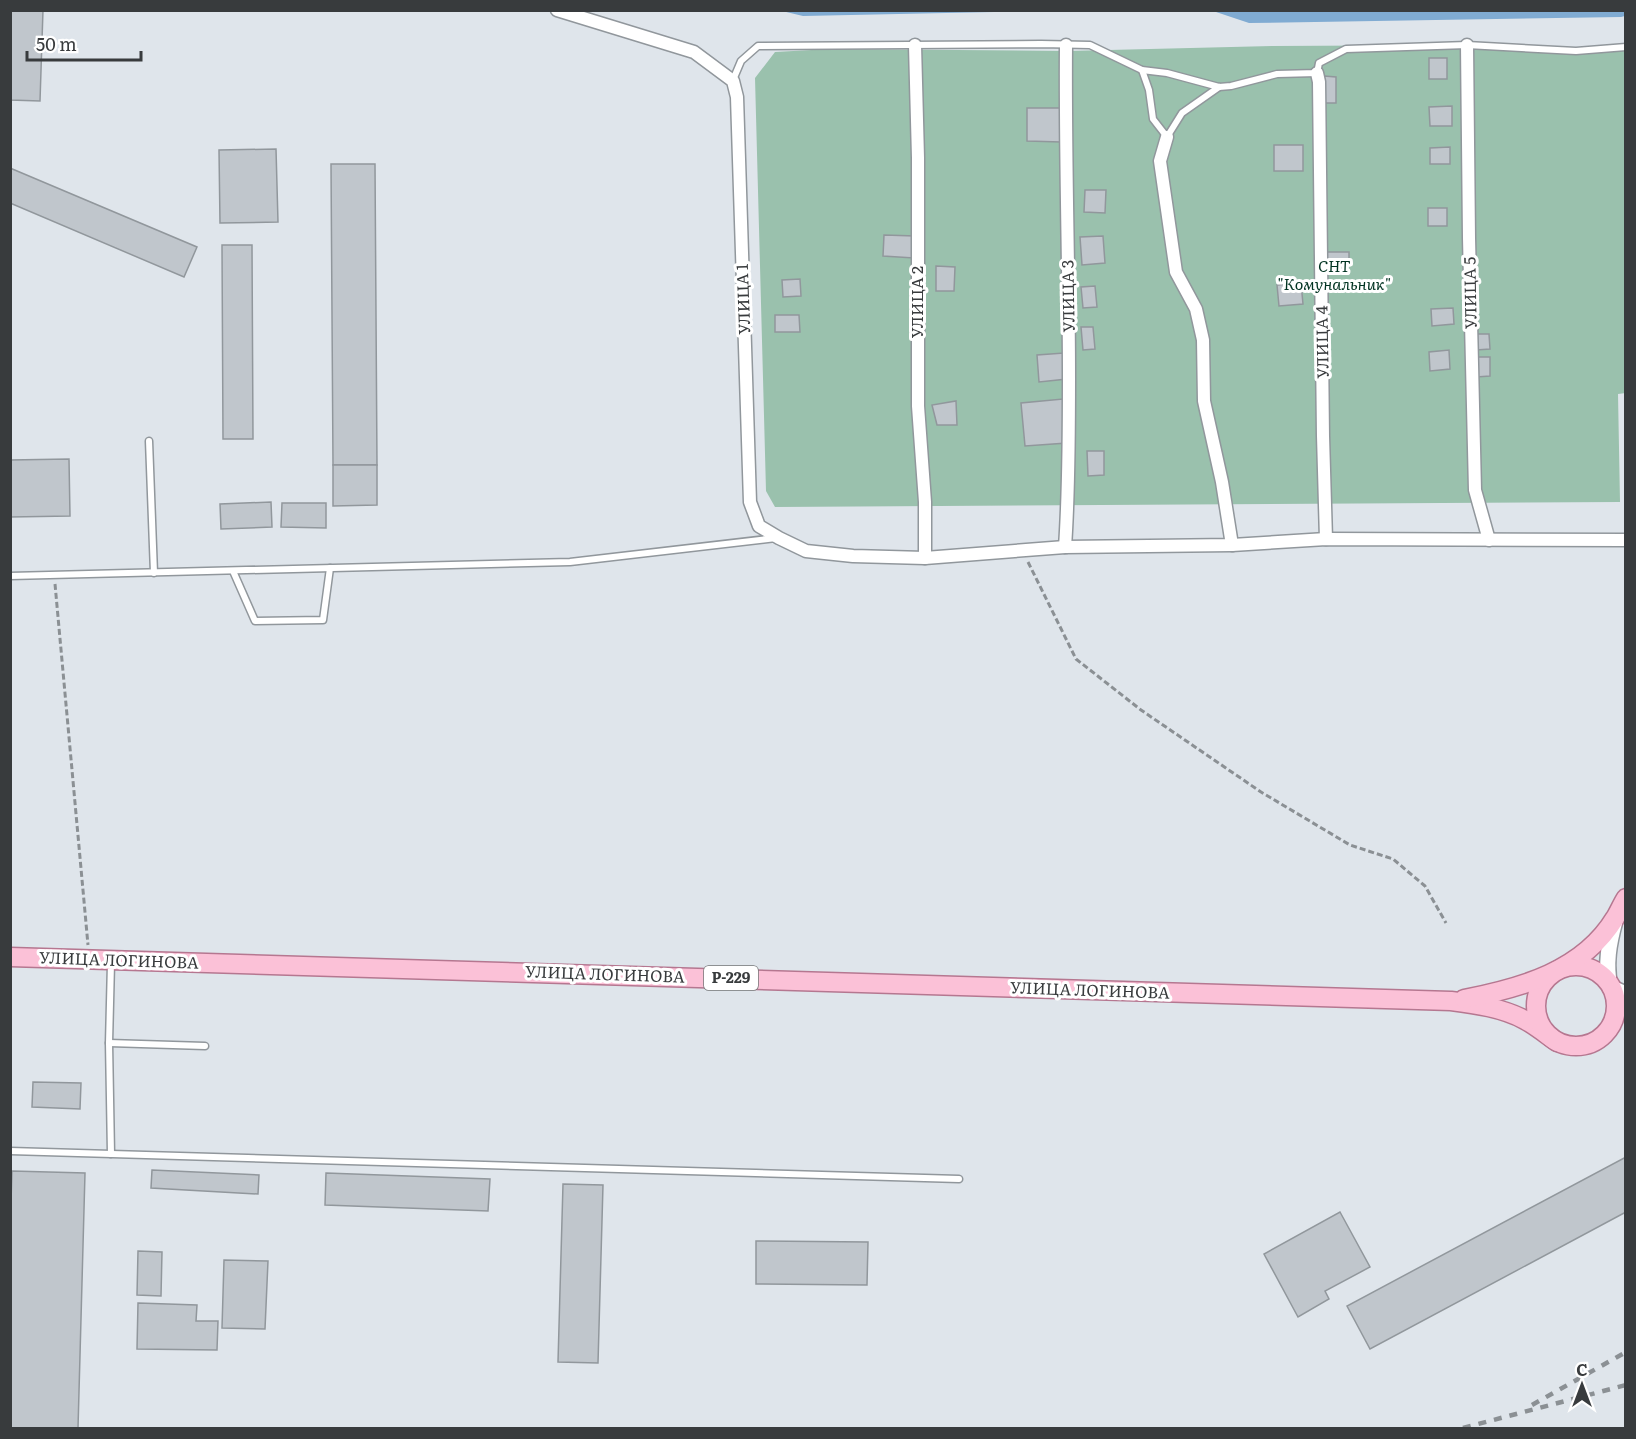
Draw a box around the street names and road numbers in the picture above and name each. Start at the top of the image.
street label: УЛИЦА 5 [1456,257,1482,329]
street label: УЛИЦА 3 [1054,259,1080,333]
street label: УЛИЦА 1 [729,263,755,335]
street label: УЛИЦА 2 [904,266,928,338]
street label: УЛИЦА 4 [1308,305,1334,379]
street label: УЛИЦА ЛОГИНОВА [39,944,199,974]
street label: УЛИЦА ЛОГИНОВА [525,958,685,988]
road number: Р-229 [704,966,758,990]
street label: УЛИЦА ЛОГИНОВА [1010,974,1170,1004]

